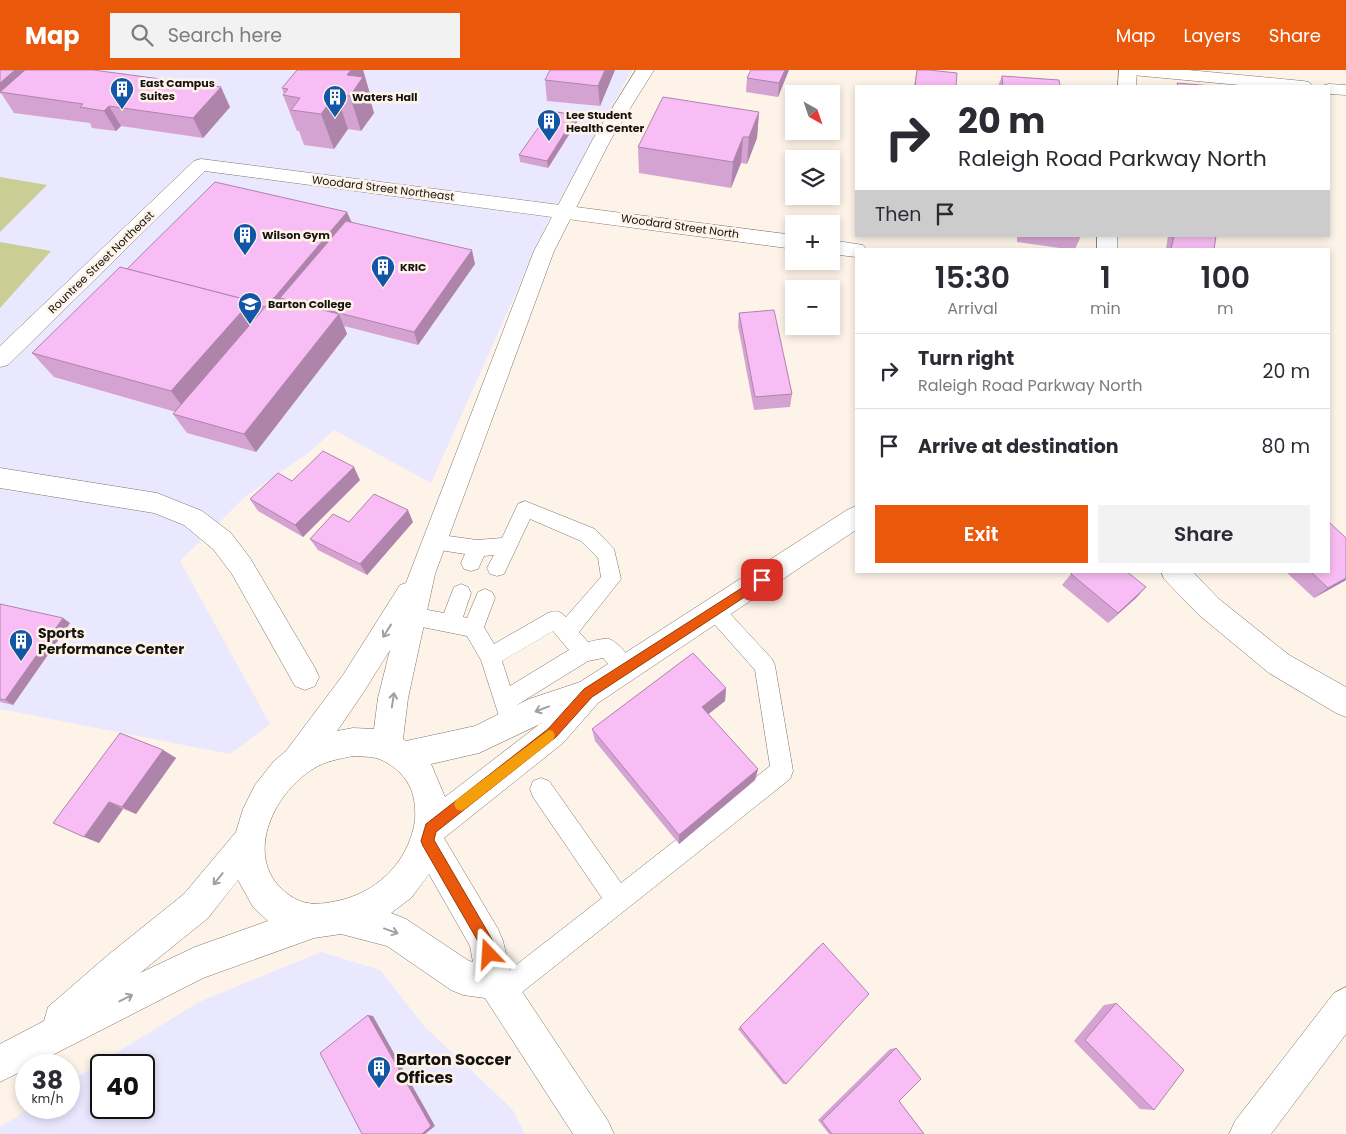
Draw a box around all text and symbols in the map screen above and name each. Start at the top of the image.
search box [110,13,460,58]
text: Map [25,19,80,52]
icon: search [128,21,156,49]
text: Search here [168,22,282,49]
text: Map [1116,23,1156,48]
text: Layers [1184,23,1241,48]
text: Share [1269,23,1321,48]
place label: East Campus Suites [140,75,215,104]
building icon: East Campus Suites [109,76,135,110]
building icon: Waters Hall [322,84,348,118]
north arrow [785,85,840,140]
map controls [785,85,840,335]
place label: Waters Hall [352,89,417,105]
text: 20 m [958,96,1045,145]
icon: right [875,105,940,170]
place label: Lee Student Health Center [566,107,645,136]
building icon: Lee Student Health Center [536,108,562,142]
text: Raleigh Road Parkway North [958,143,1267,174]
button: layers [785,150,840,205]
street label: Woodard Street Northeast [311,171,455,205]
icon: arrive [931,200,959,228]
text: Then [875,201,921,228]
street label: Rountree Street Northeast [45,207,157,317]
street label: Woodard Street North [620,210,740,242]
button: + [785,215,840,270]
building icon: Wilson Gym [232,222,258,256]
place label: Wilson Gym [262,227,330,243]
building icon: KRIC [370,254,396,288]
text: 15:30 [935,256,1010,299]
text: 1 [1100,256,1111,299]
text: 100 [1201,256,1250,299]
place label: KRIC [400,259,426,275]
button: − [785,280,840,335]
school or university icon: Barton College [237,291,263,325]
place label: Barton College [268,296,352,312]
text: Arrival [947,297,998,320]
text: min [1090,297,1121,320]
text: m [1217,297,1234,320]
text: Turn right [918,345,1014,372]
icon: right [875,357,903,385]
text: 20 m [1262,358,1310,385]
text: Raleigh Road Parkway North [918,374,1143,397]
icon: arrive [875,432,903,460]
text: Arrive at destination [918,433,1119,460]
text: 80 m [1261,433,1310,460]
button: Exit [875,505,1088,563]
button: Share [1098,505,1310,563]
pin [741,559,783,601]
icon: arrive [748,566,776,594]
place label: Sports Performance Center [38,623,184,659]
one-way arrow [381,623,391,637]
building icon: Sports Performance Center [8,628,34,662]
one-way arrow [388,692,398,708]
one-way arrow [535,705,550,714]
one-way arrow [213,872,224,885]
one-way arrow [383,927,398,936]
position arrow [462,927,514,979]
one-way arrow [118,993,133,1003]
place label: Barton Soccer Offices [396,1048,511,1089]
speed limit sign: 40 [90,1054,155,1119]
building icon: Barton Soccer Offices [366,1055,392,1089]
text: 38 [32,1063,63,1098]
text: km/h [32,1090,63,1107]

